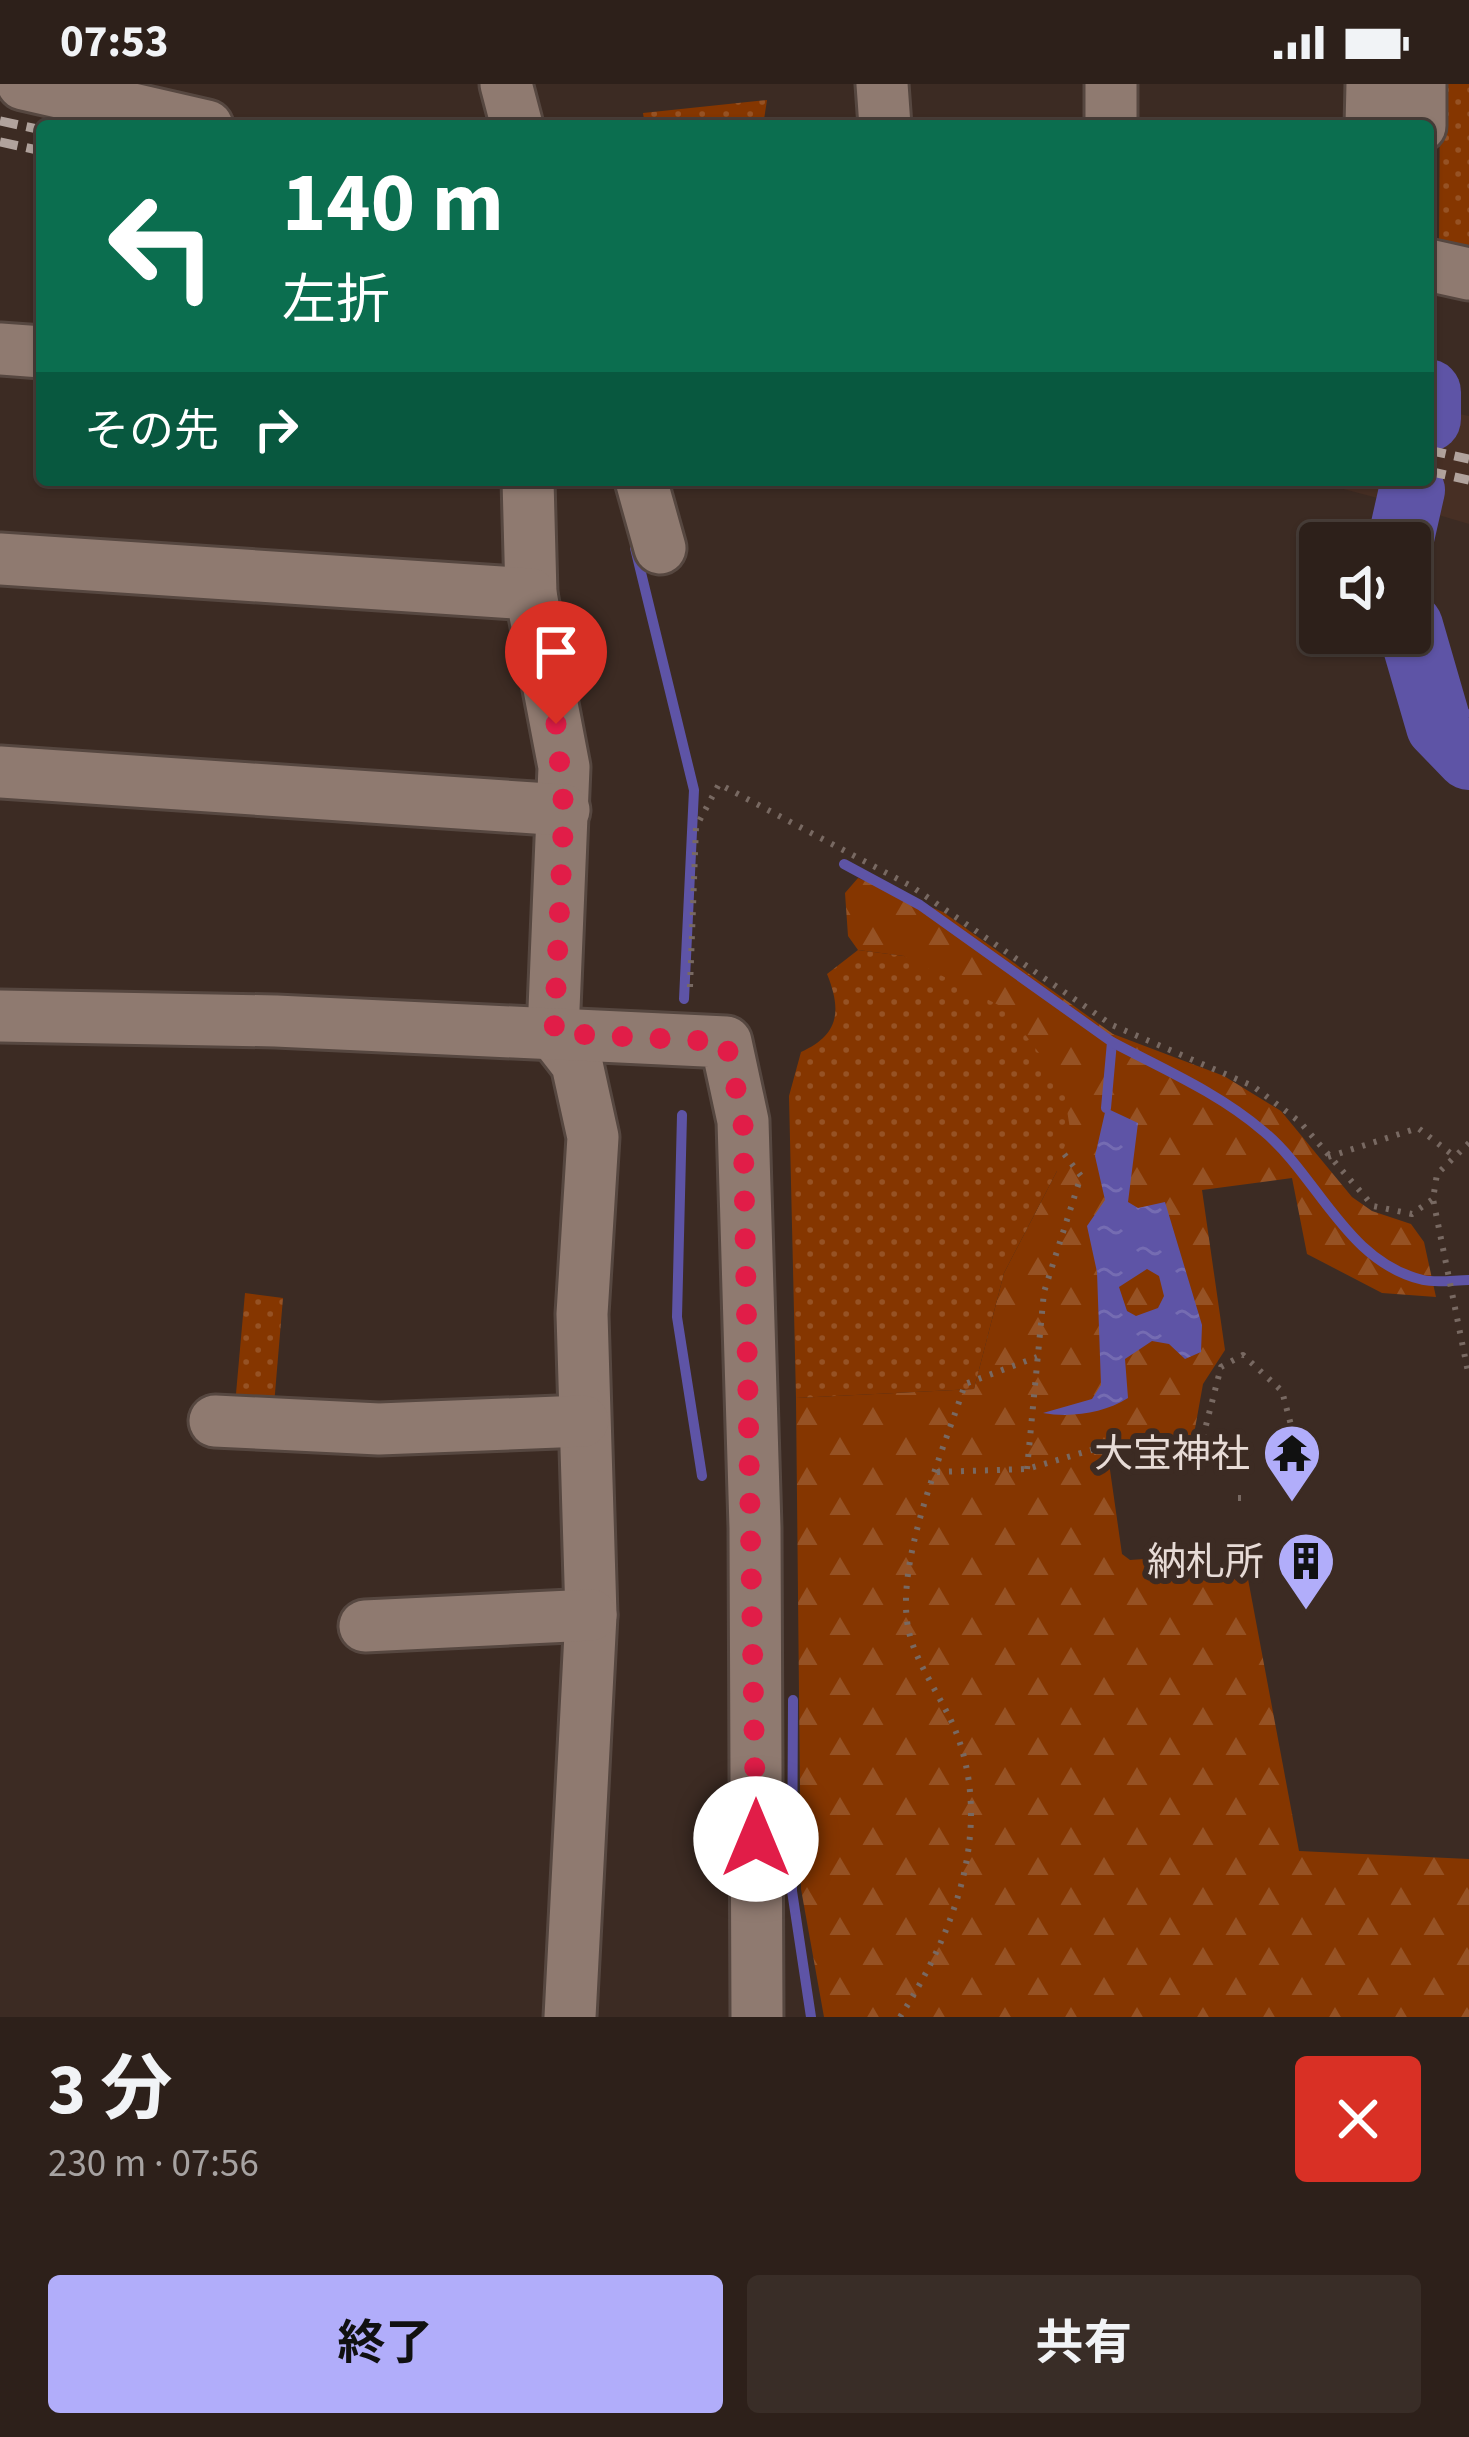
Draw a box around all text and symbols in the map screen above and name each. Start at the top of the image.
text: 07:53 [60,10,169,74]
text: 140 m [282,144,504,264]
icon: left [84,168,240,324]
text: 左折 [282,263,390,340]
icon: right [243,396,309,462]
text: その先 [84,400,219,464]
map controls [1299,522,1431,654]
button: sound [1299,522,1431,654]
pin [505,601,607,724]
icon: arrive [523,619,589,685]
temple icon: 大宝神社 [1261,1422,1323,1504]
place label: 大宝神社 [1094,1427,1250,1483]
building icon: 納札所 [1275,1530,1337,1612]
place label: 納札所 [1147,1535,1264,1591]
position arrow [693,1776,819,1902]
text: 3 分 [48,2039,172,2142]
button: close [1295,2056,1421,2182]
text: 230 m · 07:56 [48,2136,259,2192]
button: 終了 [48,2275,723,2413]
button: 共有 [747,2275,1421,2413]

